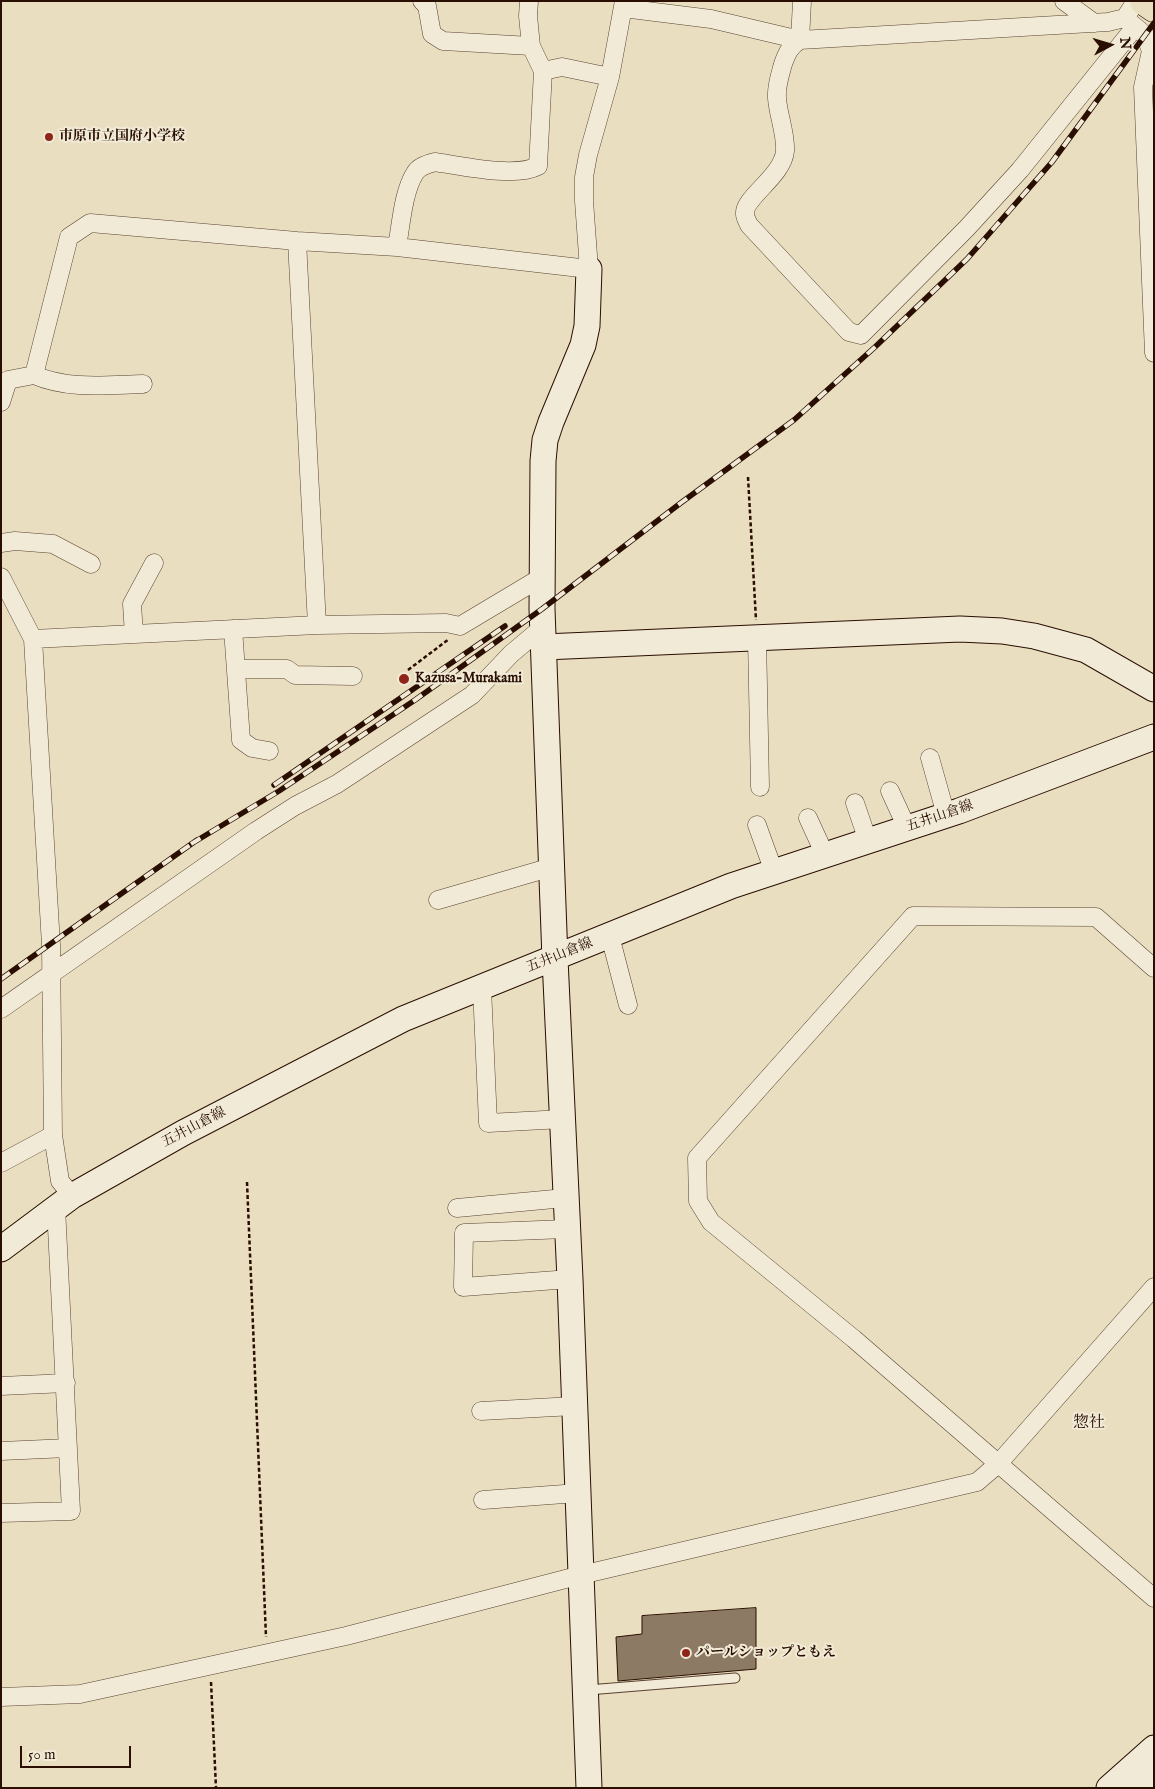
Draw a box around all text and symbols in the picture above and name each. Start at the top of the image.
north arrow [1085,20,1135,70]
text: N [1115,36,1135,50]
place label: 市原市立国府小学校 [59,129,185,145]
marker: 市原市立国府小学校 [43,131,55,143]
place label: Kazusa-Murakami [415,671,522,687]
marker: Kazusa-Murakami [397,672,411,686]
street label: 五井山倉線 [904,798,976,836]
street label: 五井山倉線 [524,935,596,977]
street label: 五井山倉線 [159,1104,229,1152]
district label: 惣社 [1073,1414,1105,1434]
place label: パールショップともえ [696,1645,836,1661]
marker: パールショップともえ [680,1647,692,1659]
scale bar [22,1736,134,1768]
text: 50 m [28,1745,56,1764]

